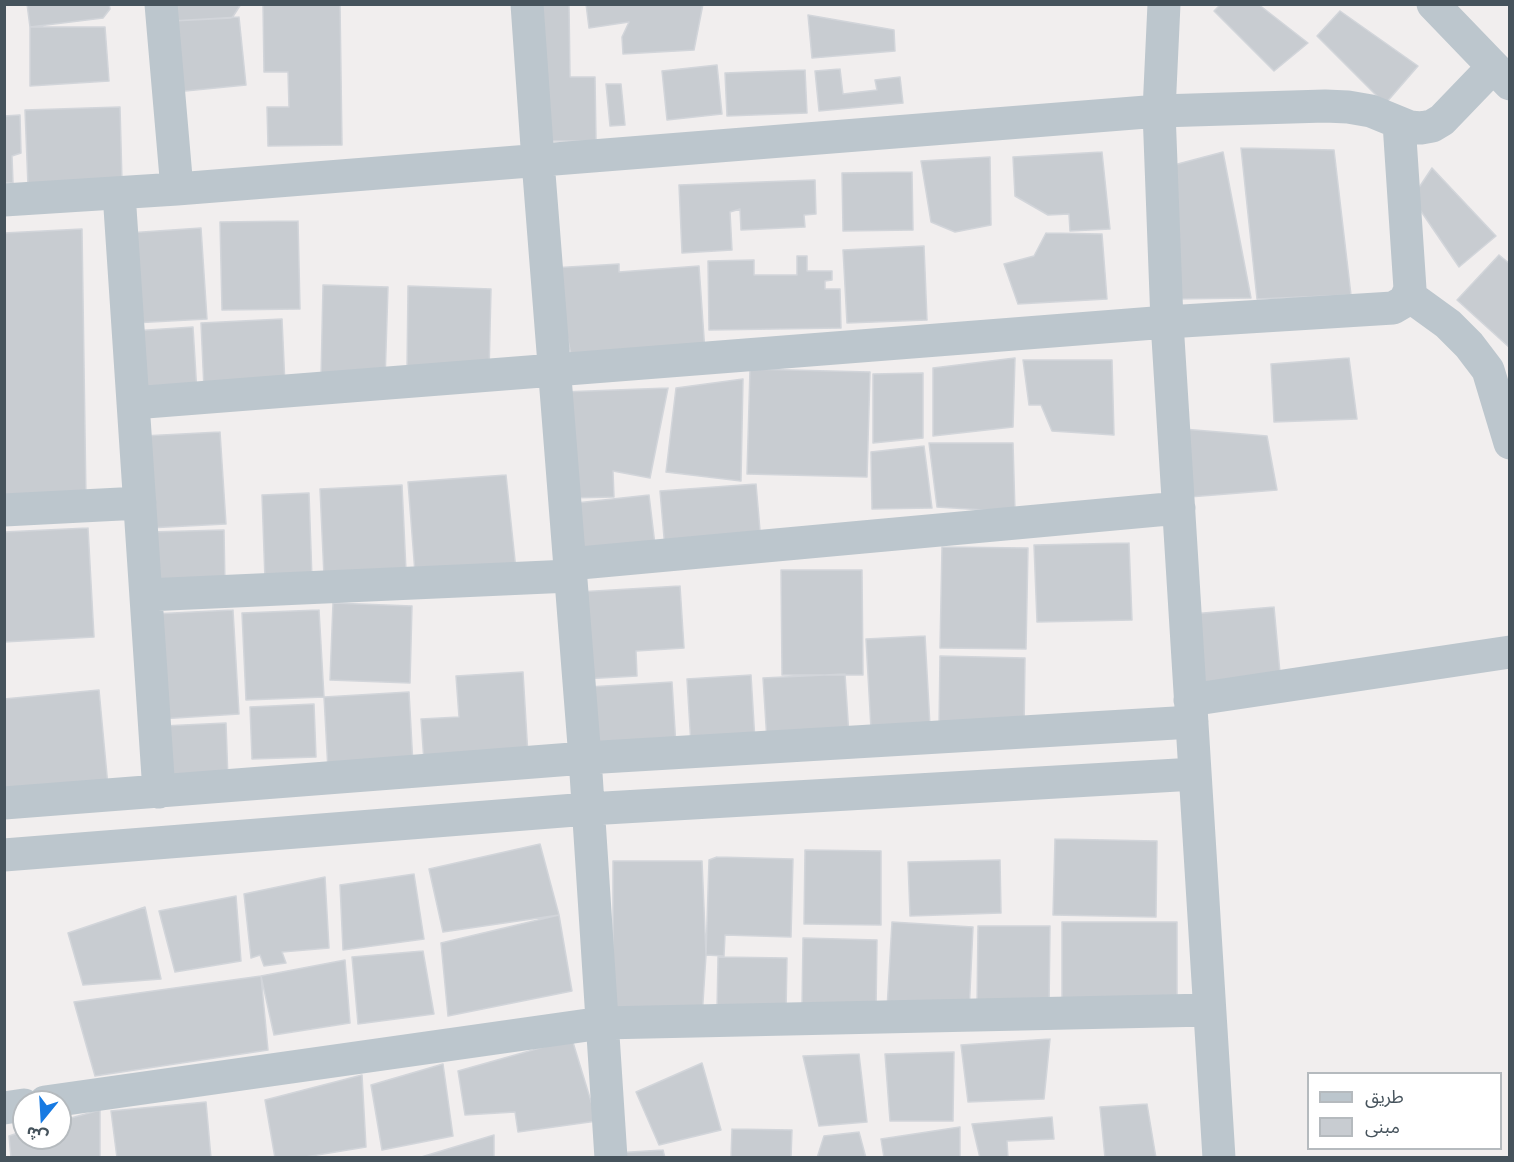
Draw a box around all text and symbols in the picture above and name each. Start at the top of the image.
legend [1307,1072,1502,1150]
text: طريق [1365,1085,1404,1107]
north arrow [12,1090,72,1150]
text: مبنى [1365,1115,1400,1137]
text: ش [24,1123,50,1148]

